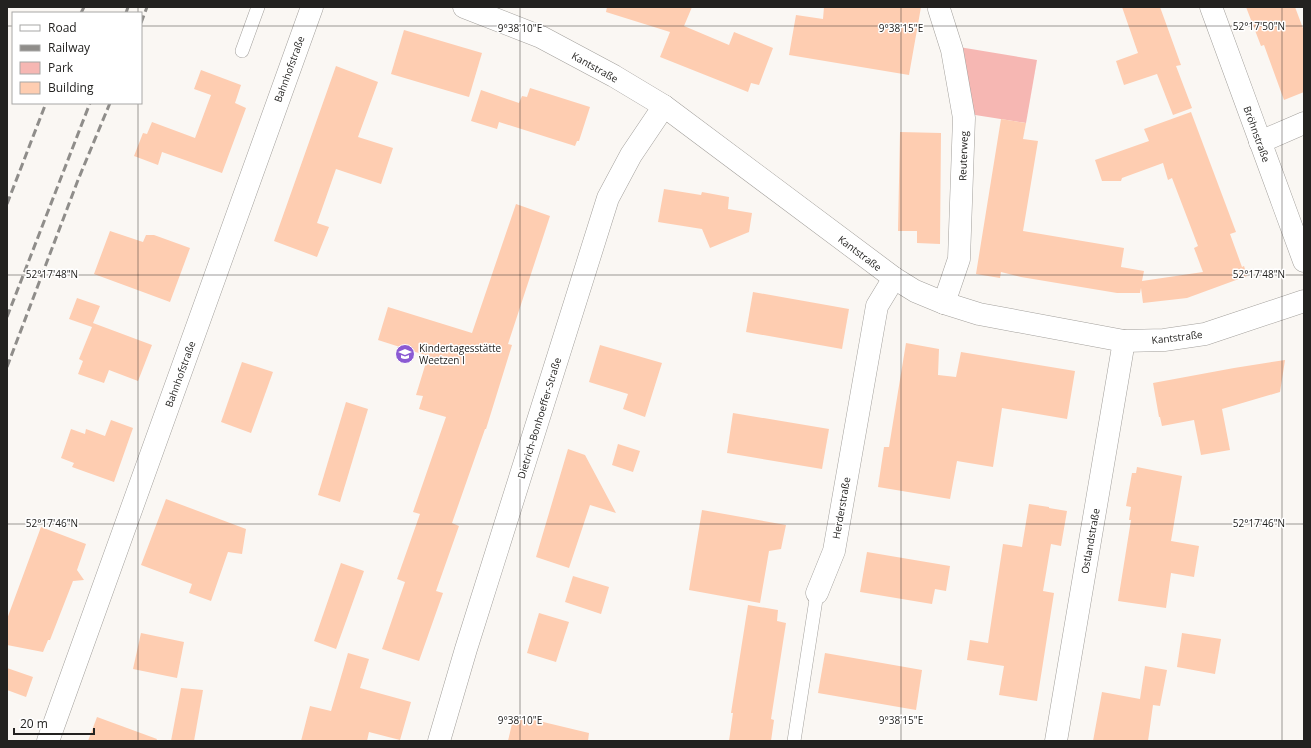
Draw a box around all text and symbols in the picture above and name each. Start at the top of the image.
legend [12,12,142,104]
text: Road [48,19,77,36]
text: 52°17'50"N [1233,19,1285,33]
text: 9°38'10"E [498,21,542,35]
text: 9°38'15"E [879,21,923,35]
street label: Bahnhofstraße [271,34,308,104]
text: Railway [48,39,91,56]
street label: Kantstraße [569,48,621,86]
text: Park [48,59,74,76]
text: Building [48,79,94,96]
street label: Bröhnstraße [1240,104,1274,164]
street label: Reuterweg [955,130,971,181]
street label: Kantstraße [835,232,885,274]
text: 52°17'48"N [26,267,78,281]
text: 52°17'48"N [1233,267,1285,281]
street label: Kantstraße [1151,327,1204,347]
street label: Bahnhofstraße [162,339,199,409]
place label: Kindertagesstätte Weetzen I [419,341,502,367]
school or university icon: Kindertagesstätte Weetzen I [394,343,416,365]
street label: Dietrich-Bonhoeffer-Straße [514,355,564,480]
street label: Herderstraße [829,476,853,540]
street label: Ostlandstraße [1077,507,1103,575]
text: 52°17'46"N [26,516,78,530]
text: 52°17'46"N [1233,516,1285,530]
scale bar [14,710,94,736]
text: 9°38'10"E [498,713,542,727]
text: 9°38'15"E [879,713,923,727]
text: 20 m [20,715,48,732]

